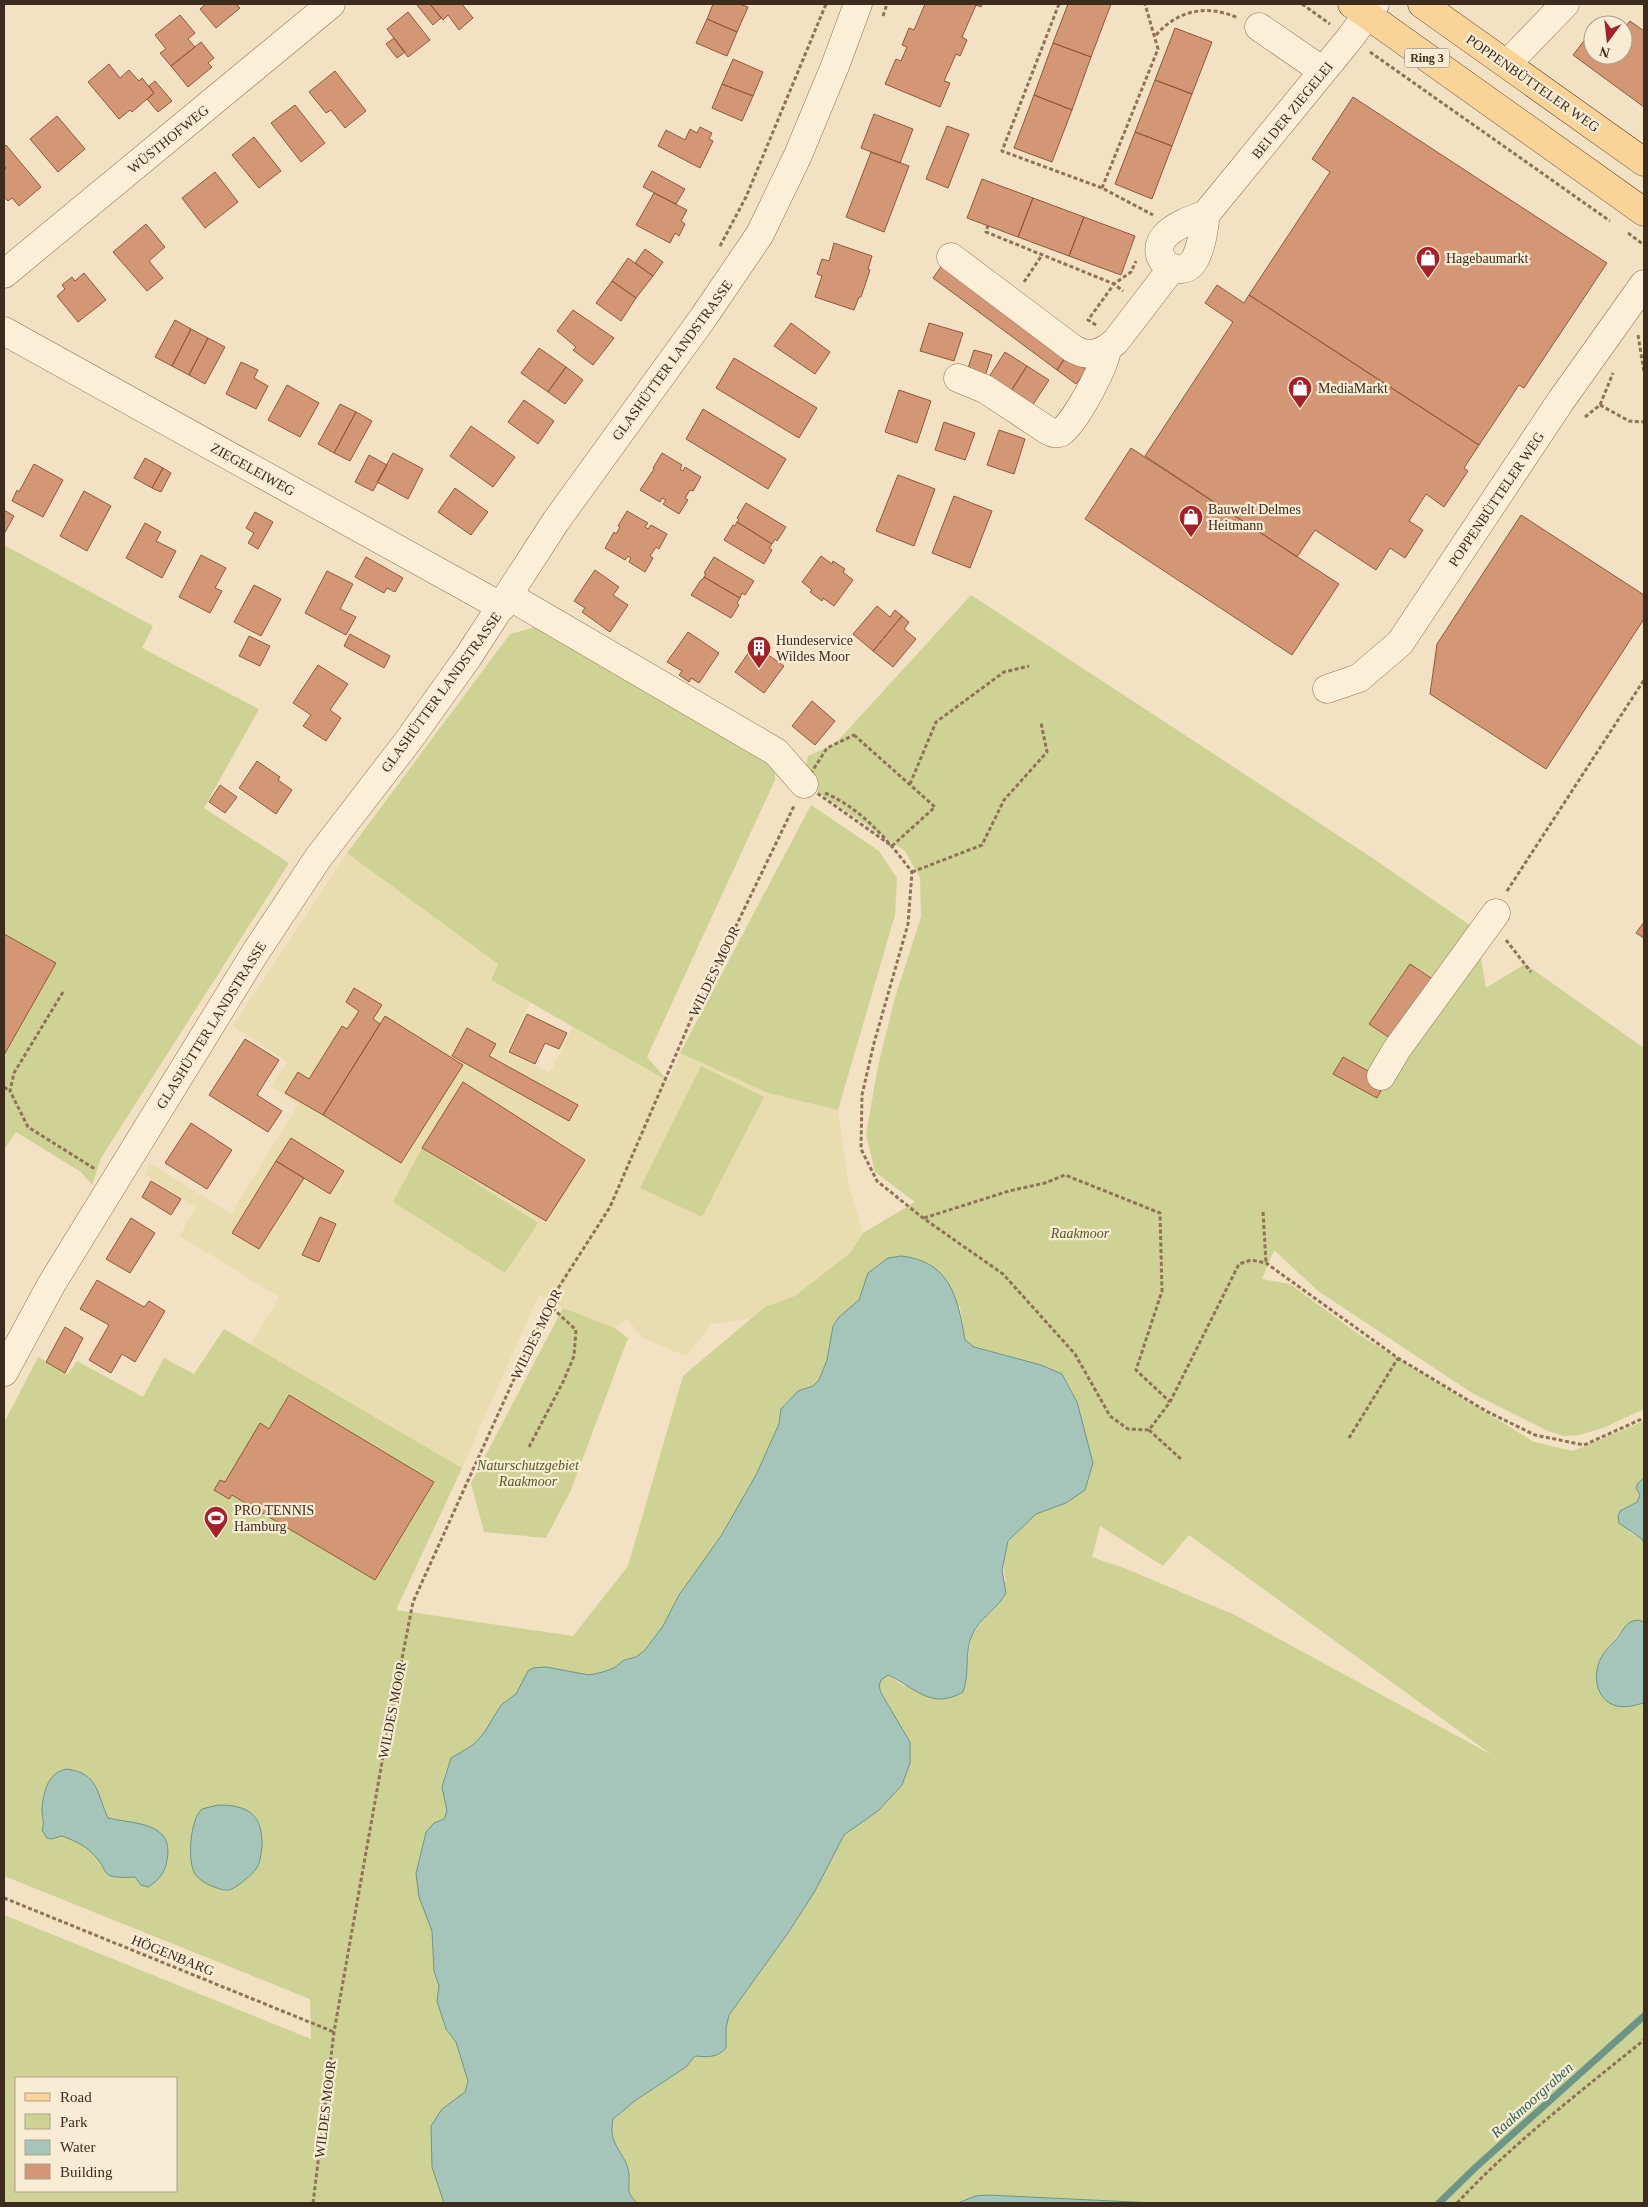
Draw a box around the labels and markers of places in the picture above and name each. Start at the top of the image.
shop icon: Hagebaumarkt [1415,245,1441,279]
place label: Hagebaumarkt [1446,251,1529,266]
shop icon: MediaMarkt [1287,375,1313,409]
place label: MediaMarkt [1318,381,1388,396]
place label: Bauwelt Delmes Heitmann [1208,502,1301,533]
shop icon: Bauwelt Delmes Heitmann [1178,504,1204,538]
place label: Hundeservice Wildes Moor [776,633,853,664]
building icon: Hundeservice Wildes Moor [746,635,772,669]
place label: PRO TENNIS Hamburg [234,1503,314,1534]
sports icon: PRO TENNIS Hamburg [203,1505,229,1539]

